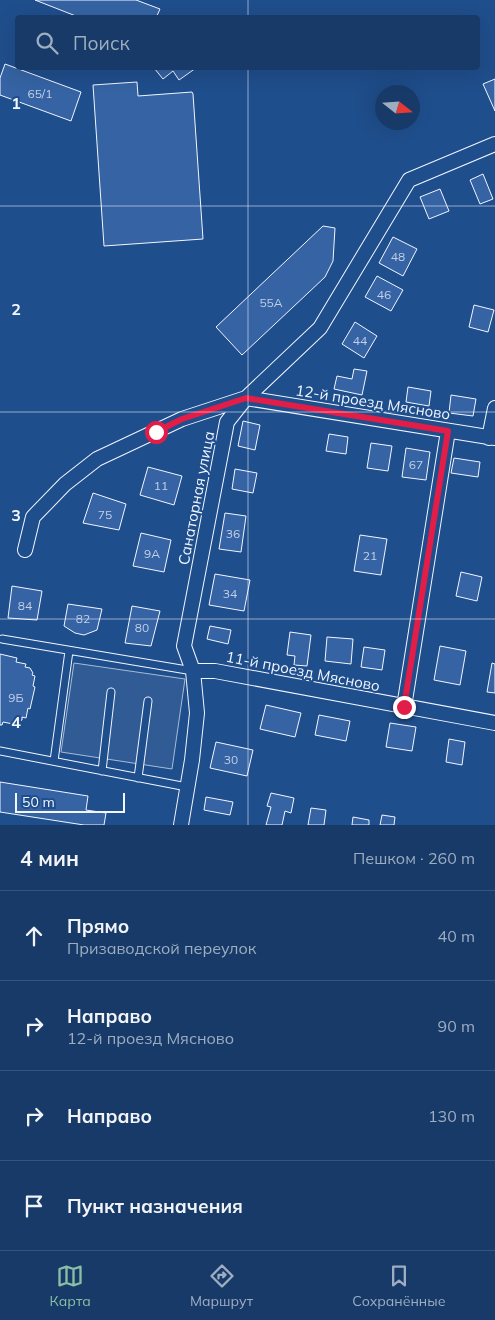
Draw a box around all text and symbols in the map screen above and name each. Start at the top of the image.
search box [15,15,480,70]
icon: search [33,29,61,57]
text: Поиск [73,31,130,55]
north arrow [375,85,420,130]
house number: 65/1 [27,86,53,101]
text: 1 [11,93,21,113]
house number: 48 [391,249,405,264]
house number: 46 [377,287,391,302]
house number: 55А [259,295,283,310]
text: 2 [11,299,21,319]
house number: 44 [353,333,367,348]
street label: 12-й проезд Мясново [294,380,452,424]
route start [145,421,168,444]
street label: Санаторная улица [174,429,218,567]
house number: 67 [409,457,423,472]
house number: 11 [154,478,168,493]
text: 3 [11,505,21,525]
house number: 75 [98,507,112,522]
house number: 36 [226,526,240,541]
house number: 9А [144,546,160,561]
house number: 21 [363,548,377,563]
house number: 34 [223,586,237,601]
house number: 84 [18,598,32,613]
house number: 82 [76,611,90,626]
house number: 80 [135,620,149,635]
street label: 11-й проезд Мясново [224,647,382,695]
house number: 9Б [8,690,24,705]
route end [393,696,416,719]
text: 4 [11,712,21,732]
house number: 30 [224,752,238,767]
scale bar [15,790,125,813]
text: 50 m [22,793,55,811]
text: 4 мин [20,845,79,871]
text: Пешком · 260 m [353,848,475,868]
text: Прямо [67,914,129,938]
icon: ahead [20,922,48,950]
text: 40 m [438,926,475,946]
text: Призаводской переулок [67,938,256,958]
text: Направо [67,1004,152,1028]
icon: right [20,1012,48,1040]
text: 90 m [438,1016,475,1036]
text: 12-й проезд Мясново [67,1028,234,1048]
icon: right [20,1102,48,1130]
text: Направо [67,1104,152,1128]
text: 130 m [428,1106,475,1126]
icon: arrive [20,1192,48,1220]
text: Пункт назначения [67,1194,243,1218]
tab: Карта [50,1262,91,1310]
tab: Маршрут [190,1262,253,1310]
tab: Сохранённые [352,1262,445,1310]

